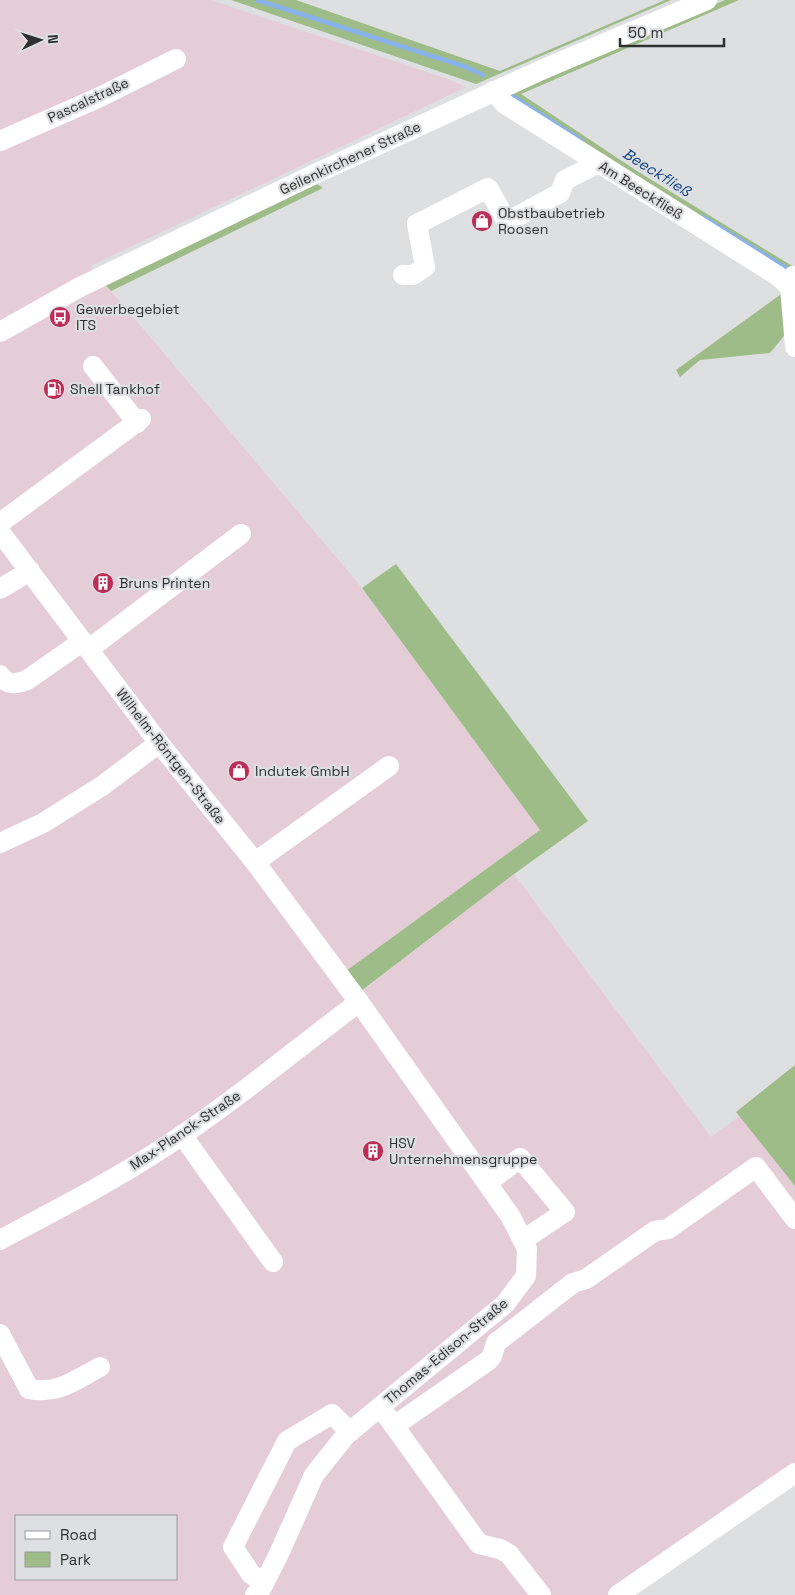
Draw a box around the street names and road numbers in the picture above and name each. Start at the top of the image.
street label: Pascalstraße [45,73,131,127]
street label: Geilenkirchener Straße [277,117,423,199]
street label: Am Beeckfließ [596,157,687,223]
street label: Wilhelm-Röntgen-Straße [112,685,230,827]
street label: Max-Planck-Straße [126,1086,244,1174]
street label: Thomas-Edison-Straße [381,1294,511,1408]

